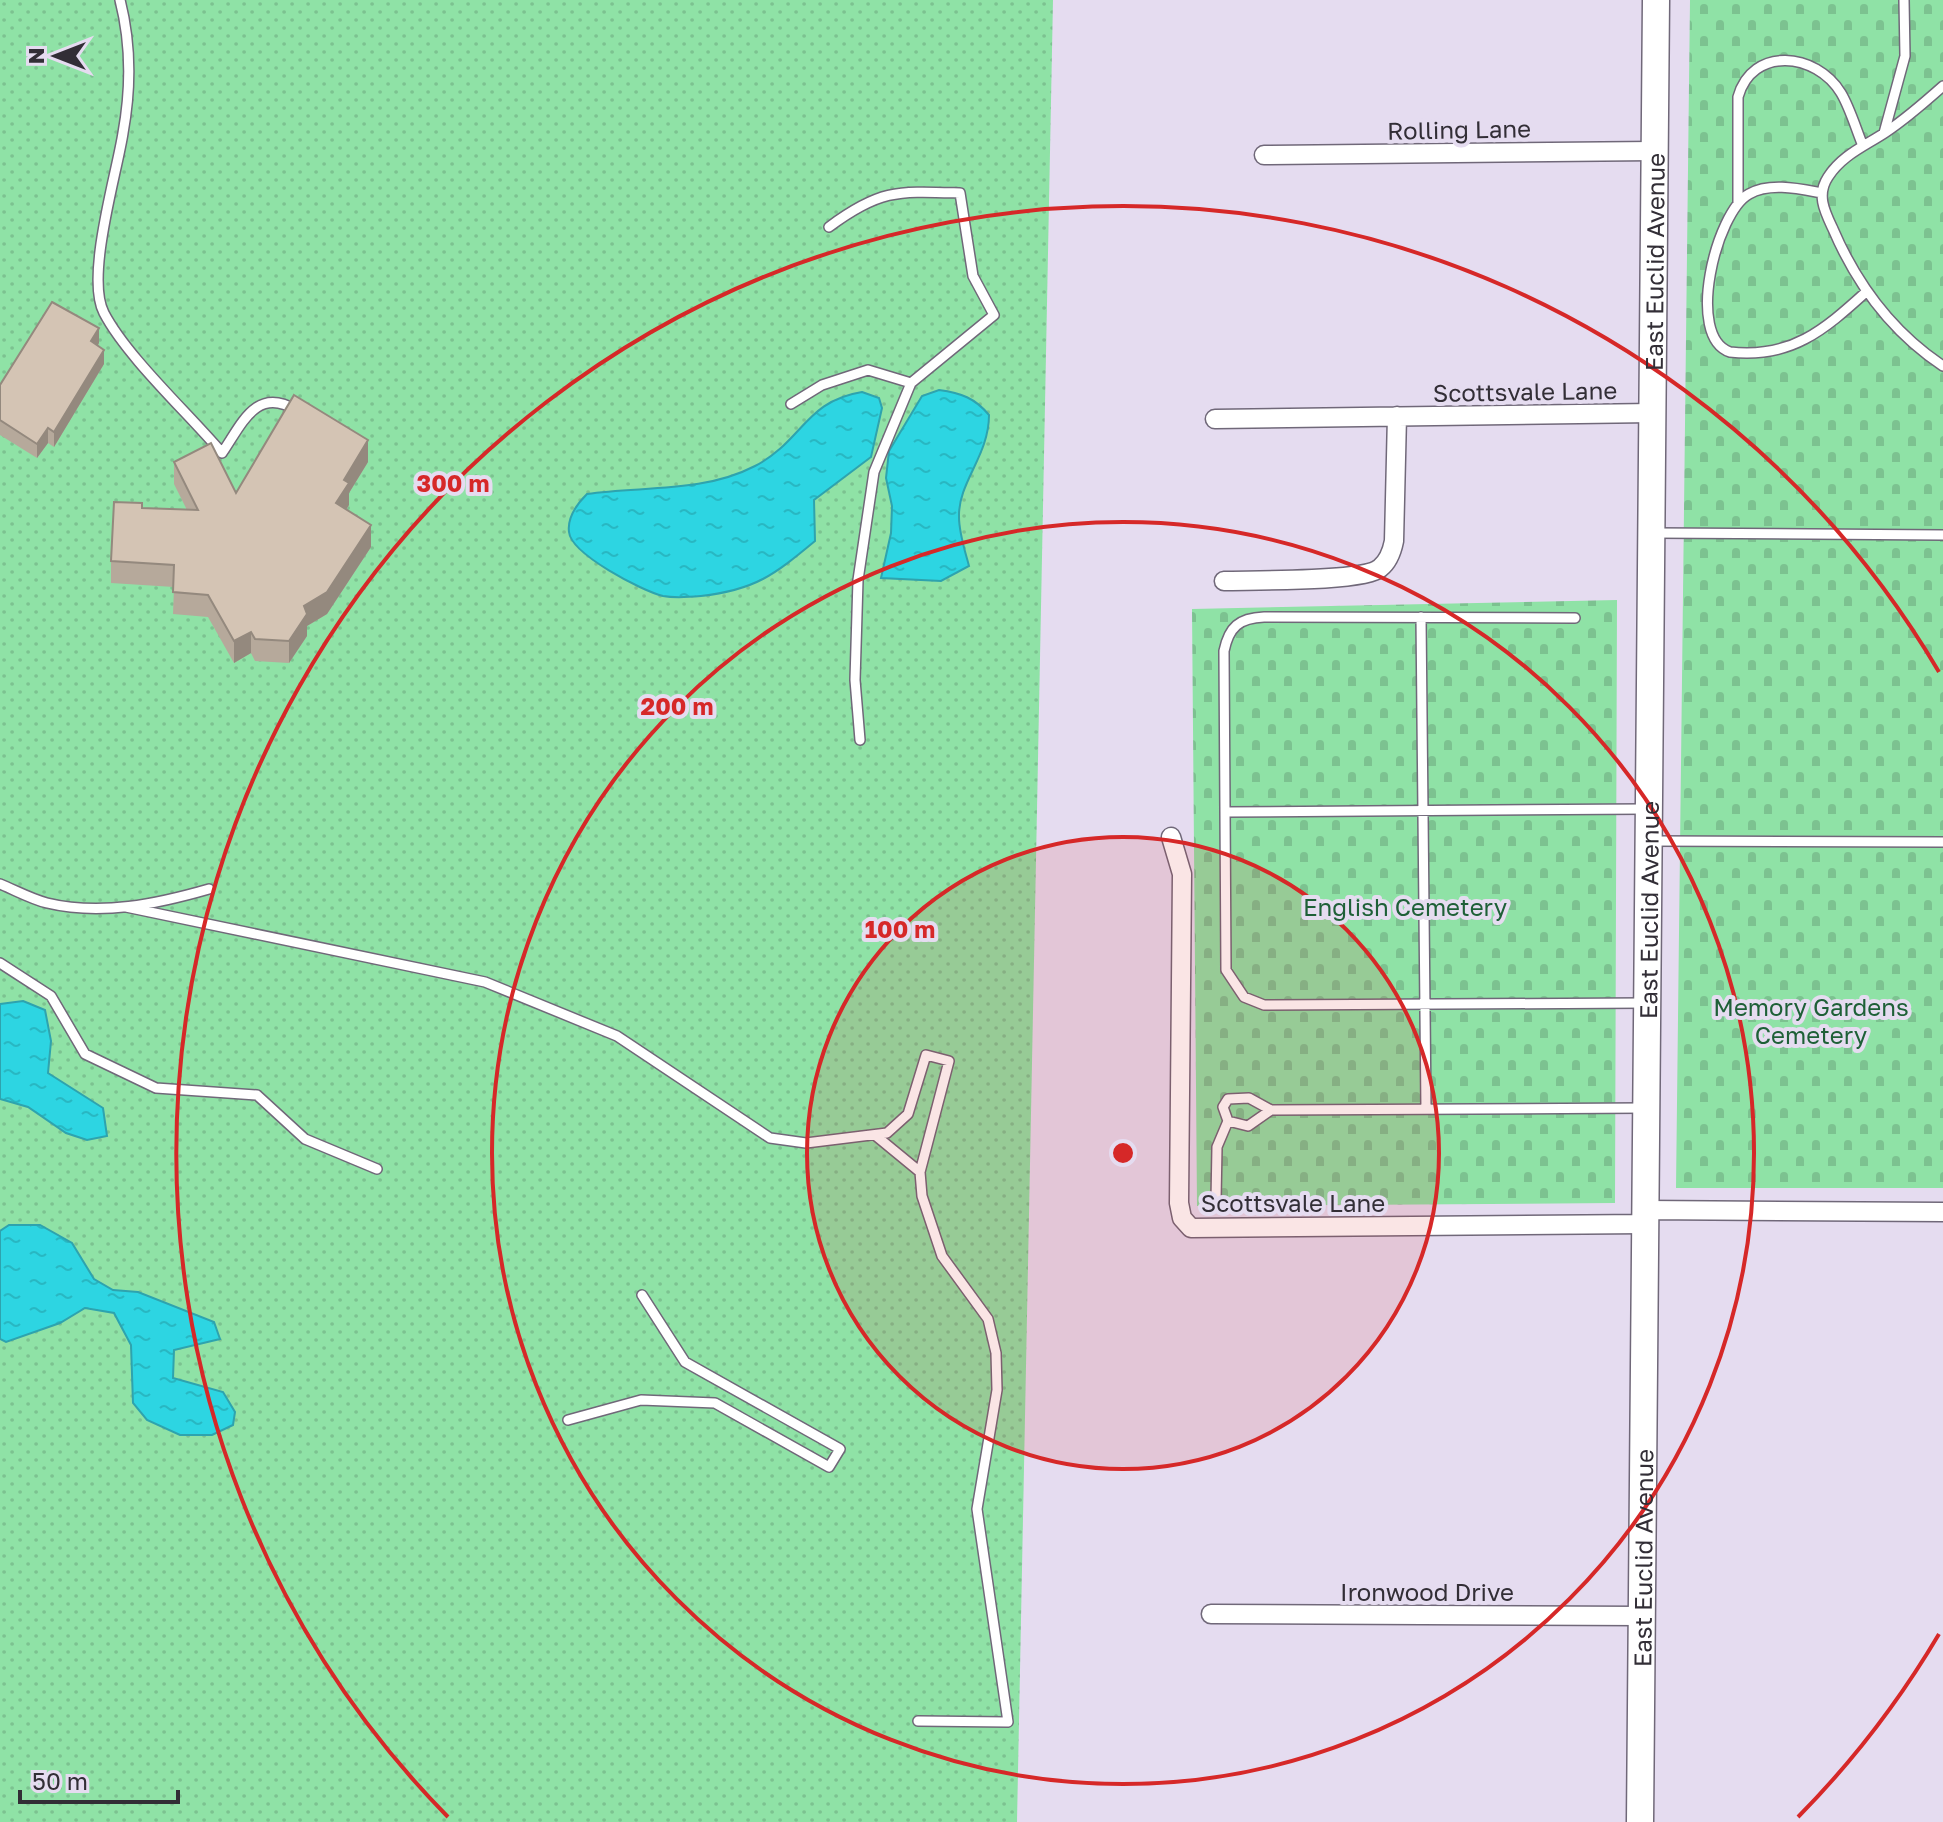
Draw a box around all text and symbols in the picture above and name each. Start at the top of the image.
north arrow [16,16,96,96]
text: N [22,48,49,64]
street label: Rolling Lane [1387,113,1531,145]
street label: East Euclid Avenue [1638,153,1669,371]
street label: Scottsvale Lane [1433,375,1617,407]
text: 300 m [417,468,489,497]
text: 200 m [641,691,713,720]
street label: East Euclid Avenue [1633,801,1663,1019]
park label: English Cemetery [1303,892,1507,921]
text: 100 m [865,914,935,943]
park label: Memory Gardens Cemetery [1713,992,1909,1049]
centre of rings [1109,1139,1137,1167]
street label: Scottsvale Lane [1201,1188,1385,1217]
street label: East Euclid Avenue [1627,1449,1658,1667]
street label: Ironwood Drive [1340,1577,1514,1606]
scale bar [20,1754,178,1804]
text: 50 m [32,1766,88,1795]

